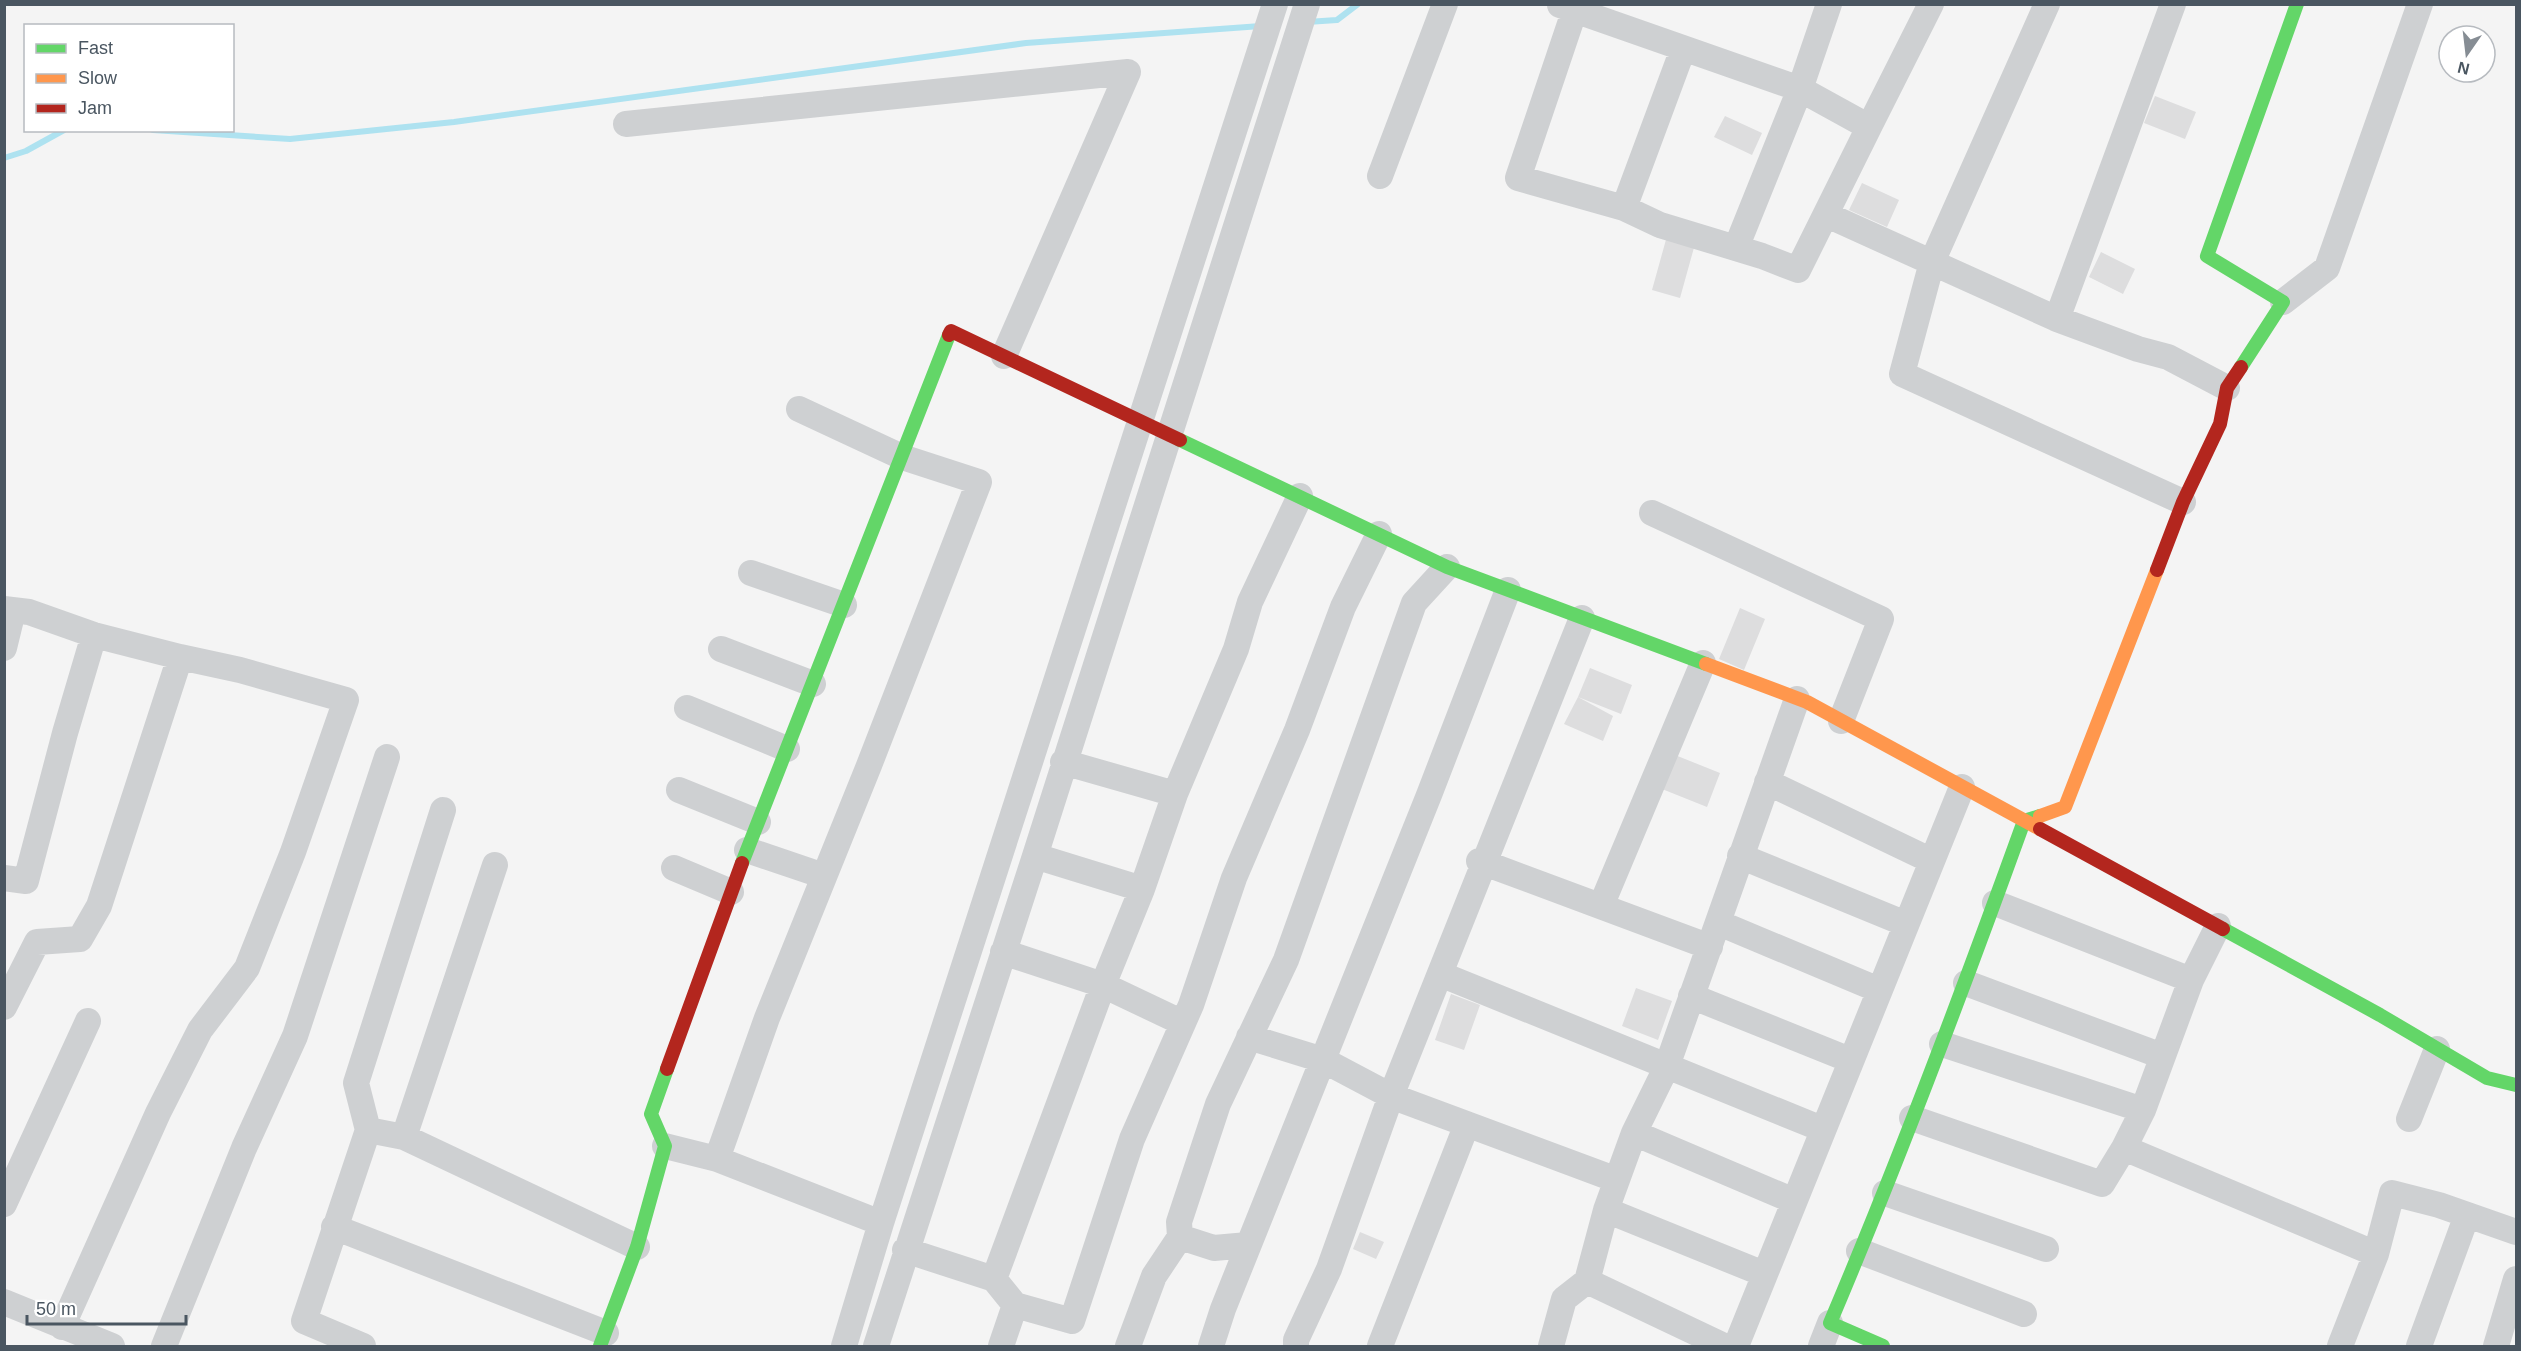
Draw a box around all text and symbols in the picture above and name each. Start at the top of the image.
legend [24,24,234,132]
north arrow [2437,24,2497,84]
text: Fast [78,38,113,58]
text: N [2456,58,2471,78]
text: Slow [78,68,118,88]
text: Jam [78,98,112,118]
scale bar [27,1288,186,1326]
text: 50 m [36,1299,76,1319]

